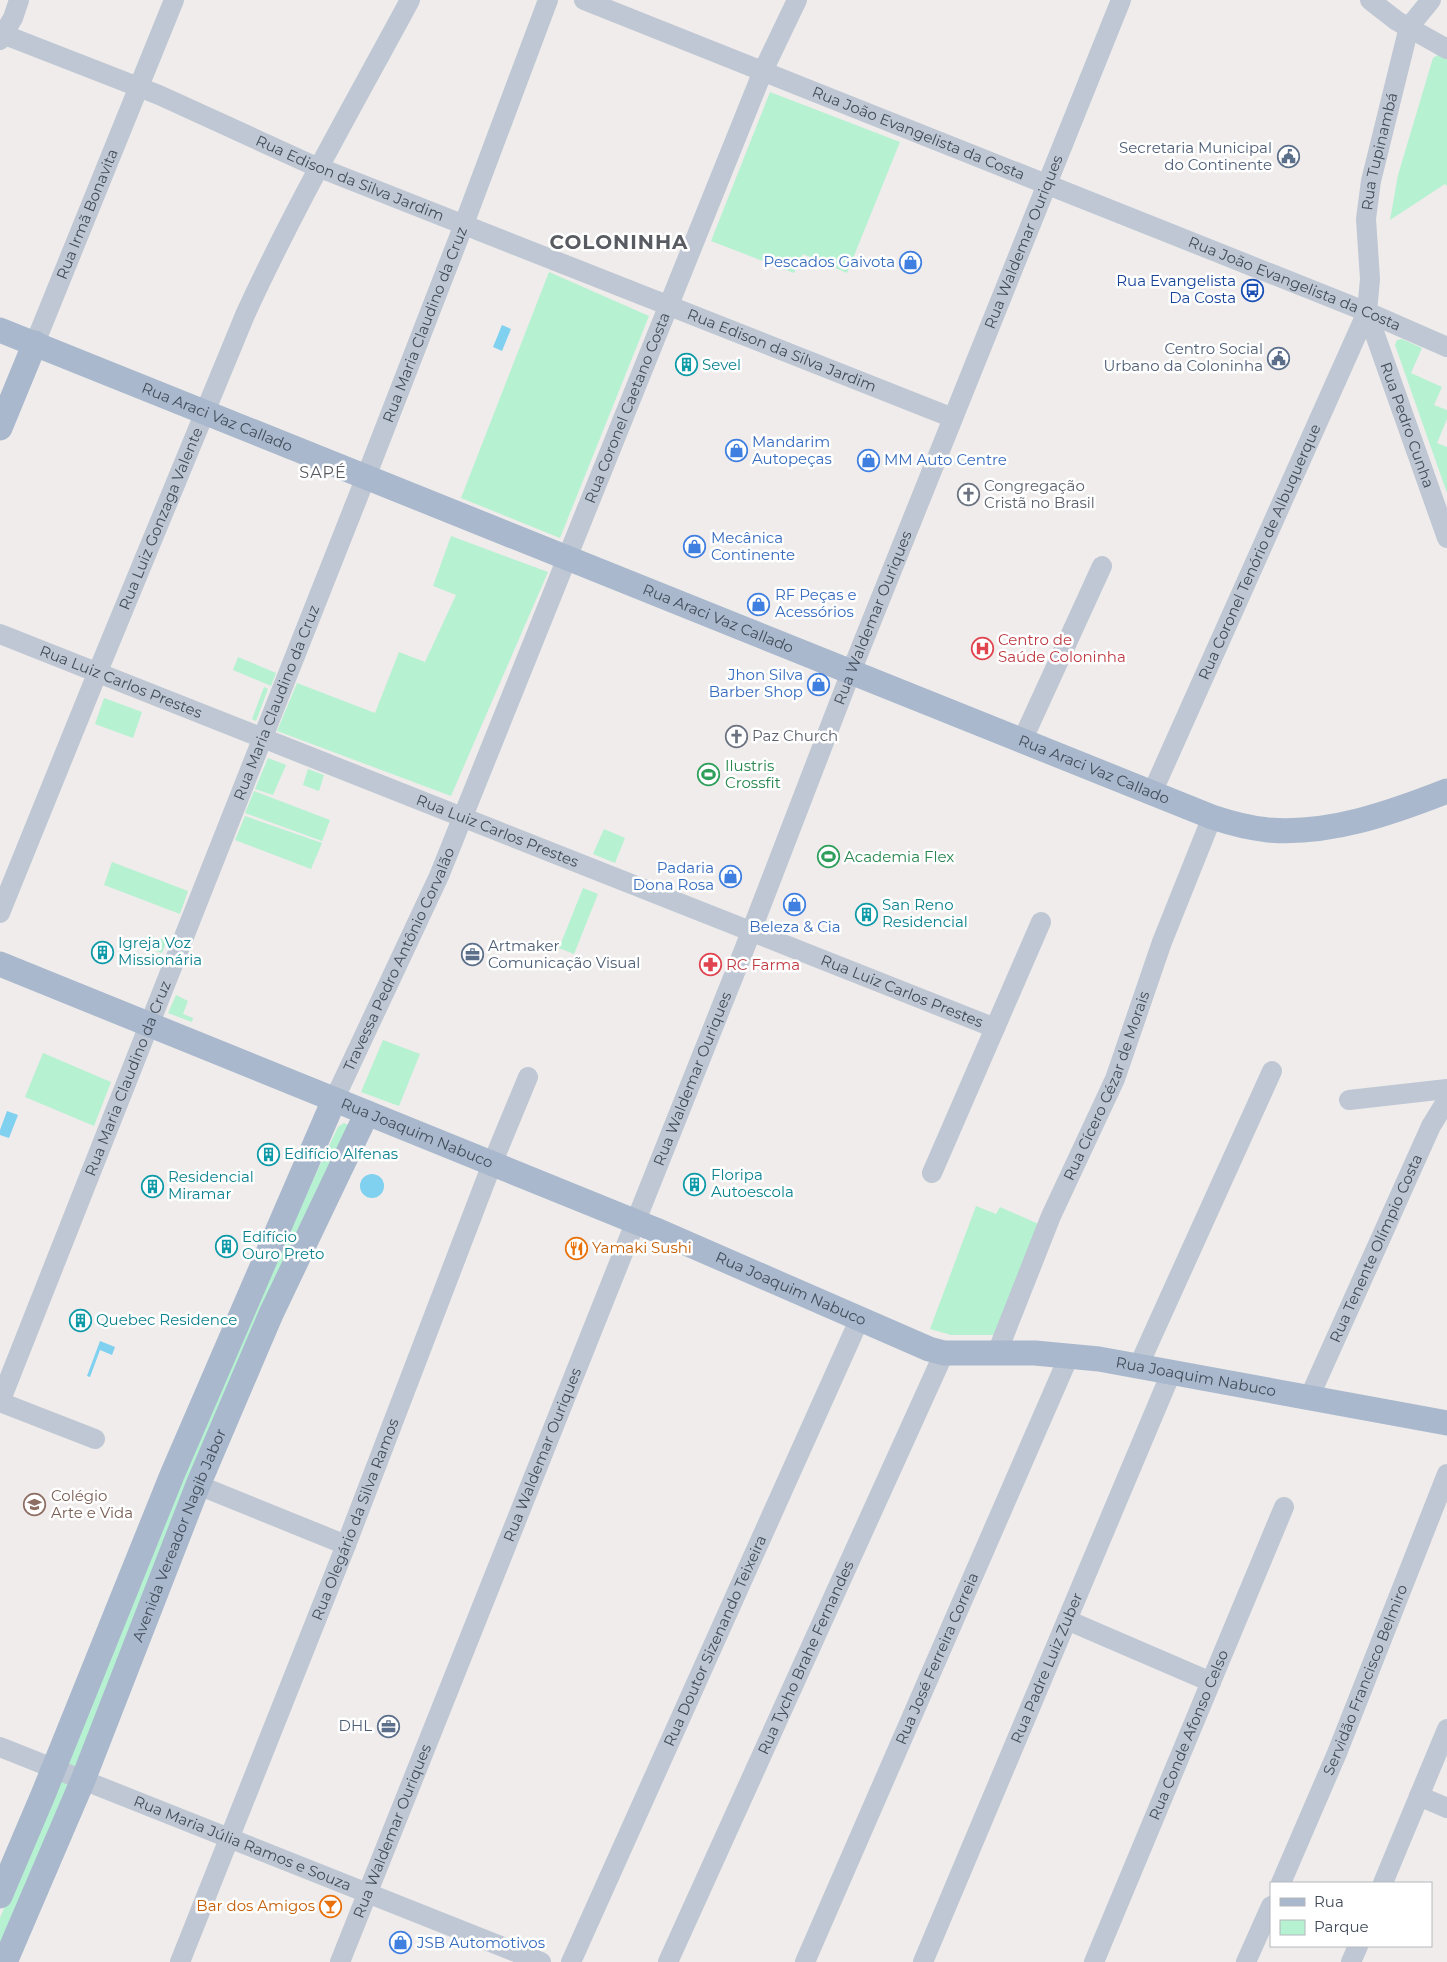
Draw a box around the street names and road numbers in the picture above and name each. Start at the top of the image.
street label: Rua João Evangelista da Costa [809,82,1028,184]
street label: Rua Tupinambá [1357,91,1401,212]
street label: Rua Edison da Silva Jardim [253,131,447,225]
street label: Rua Irmã Bonavita [52,146,122,282]
street label: Rua Waldemar Ouriques [980,152,1067,331]
street label: Rua Maria Claudino da Cruz [378,224,471,425]
street label: Rua João Evangelista da Costa [1186,232,1404,335]
street label: Rua Edison da Silva Jardim [685,304,879,396]
street label: Rua Coronel Caetano Costa [580,309,674,506]
street label: Rua Pedro Cunha [1376,359,1439,491]
street label: Rua Araci Vaz Callado [139,378,296,456]
street label: Rua Coronel Tenório de Albuquerque [1194,421,1325,683]
street label: Rua Luiz Gonzaga Valente [114,424,207,612]
street label: Rua Waldemar Ouriques [829,528,916,707]
street label: Rua Araci Vaz Callado [640,579,797,657]
street label: Rua Maria Claudino da Cruz [229,602,323,803]
street label: Rua Luiz Carlos Prestes [37,641,205,722]
street label: Rua Araci Vaz Callado [1016,730,1172,808]
street label: Rua Luiz Carlos Prestes [414,790,582,871]
street label: Travessa Pedro Antônio Corvalão [339,845,459,1074]
street label: Rua Luiz Carlos Prestes [818,950,986,1031]
street label: Rua Maria Claudino da Cruz [80,978,175,1179]
street label: Rua Waldemar Ouriques [649,989,735,1168]
street label: Rua Cícero Cézar de Morais [1059,989,1153,1183]
street label: Rua Joaquim Nabuco [338,1093,496,1172]
street label: Rua Tenente Olímpio Costa [1325,1151,1426,1345]
street label: Rua Joaquim Nabuco [713,1247,869,1330]
street label: Rua Joaquim Nabuco [1114,1352,1278,1400]
street label: Rua Waldemar Ouriques [499,1365,585,1545]
street label: Rua Olegário da Silva Ramos [307,1416,403,1623]
street label: Avenida Vereador Nagib Jabor [128,1426,230,1644]
street label: Rua Doutor Sizenando Teixeira [659,1532,770,1749]
street label: Rua Tycho Brahe Fernandes [753,1558,858,1757]
street label: Rua José Ferreira Correia [891,1569,983,1747]
street label: Servidão Francisco Belmiro [1319,1582,1412,1778]
street label: Rua Padre Luiz Zuber [1006,1590,1086,1746]
street label: Rua Conde Afonso Celso [1144,1647,1232,1823]
street label: Rua Waldemar Ouriques [349,1741,435,1921]
street label: Rua Maria Júlia Ramos e Souza [131,1791,354,1895]

